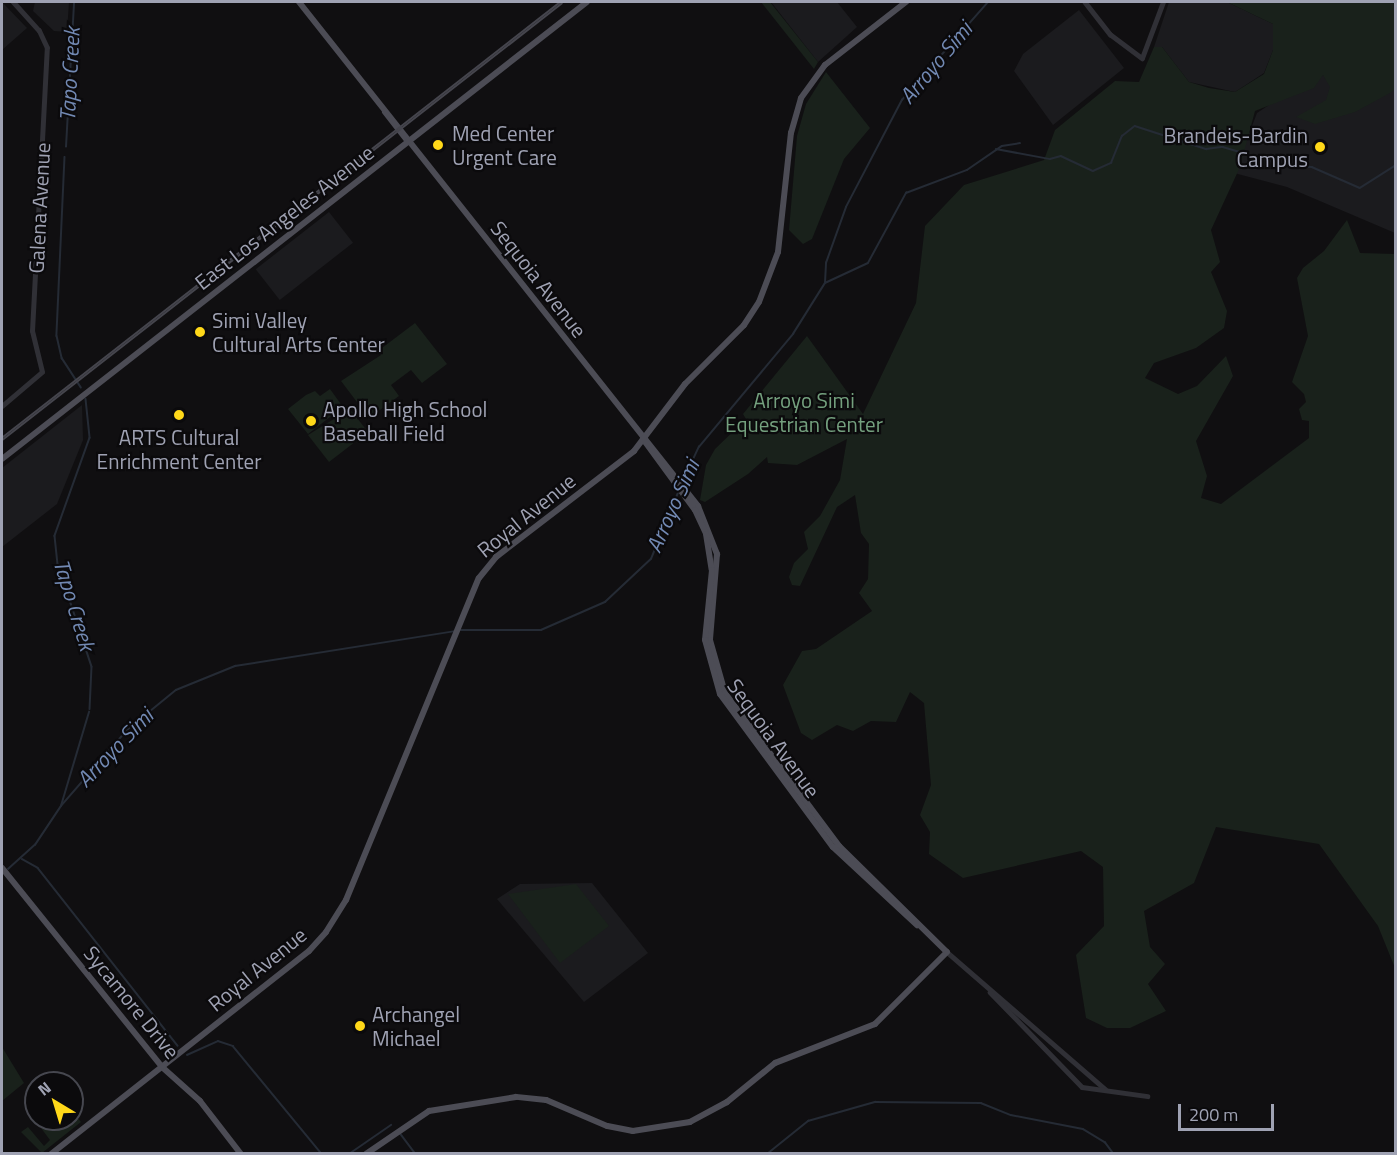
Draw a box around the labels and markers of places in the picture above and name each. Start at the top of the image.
place label: Med Center Urgent Care [452,120,557,170]
place label: Brandeis-Bardin Campus [1163,122,1308,172]
marker: Med Center Urgent Care [429,136,447,154]
marker: Brandeis-Bardin Campus [1313,140,1327,154]
place label: Simi Valley Cultural Arts Center [212,307,385,357]
marker: Simi Valley Cultural Arts Center [193,325,207,339]
place label: Apollo High School Baseball Field [323,396,487,446]
marker: ARTS Cultural Enrichment Center [172,408,186,422]
marker: Apollo High School Baseball Field [304,414,318,428]
place label: ARTS Cultural Enrichment Center [97,424,261,474]
place label: Archangel Michael [372,1001,460,1051]
marker: Archangel Michael [353,1019,367,1033]

